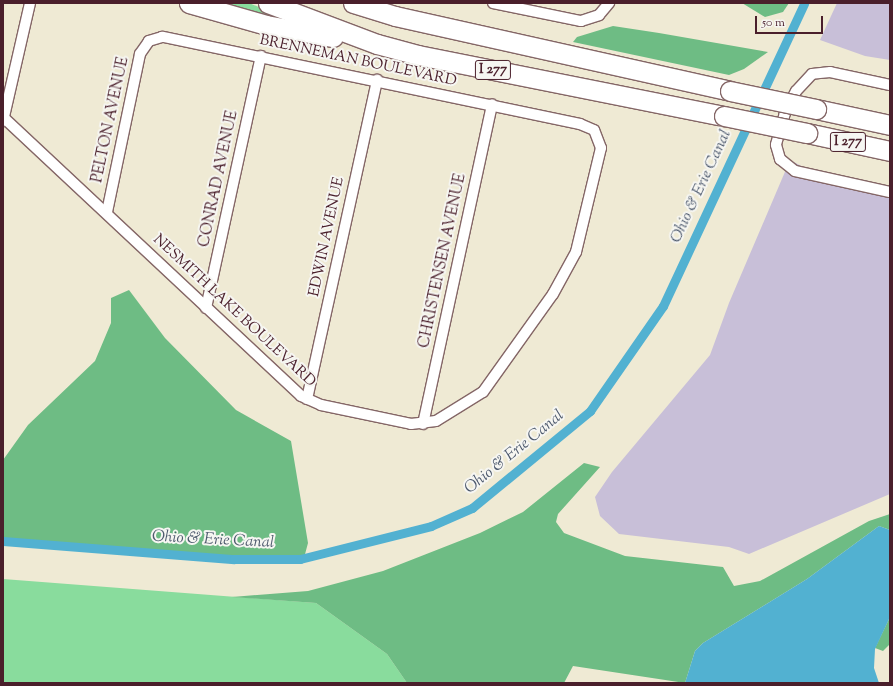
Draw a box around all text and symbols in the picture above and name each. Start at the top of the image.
scale bar [757,8,825,34]
text: 50 m [762,14,785,32]
street label: BRENNEMAN BOULEVARD [258,31,458,91]
street label: PELTON AVENUE [89,56,133,184]
road number: I 277 [474,58,512,82]
street label: CONRAD AVENUE [196,109,242,249]
water label: Ohio & Erie Canal [667,128,737,246]
road number: I 277 [829,130,867,154]
street label: CHRISTENSEN AVENUE [416,172,470,350]
street label: EDWIN AVENUE [306,176,348,298]
street label: NESMITH LAKE BOULEVARD [149,231,319,391]
water label: Ohio & Erie Canal [461,407,569,499]
water label: Ohio & Erie Canal [151,528,275,554]

